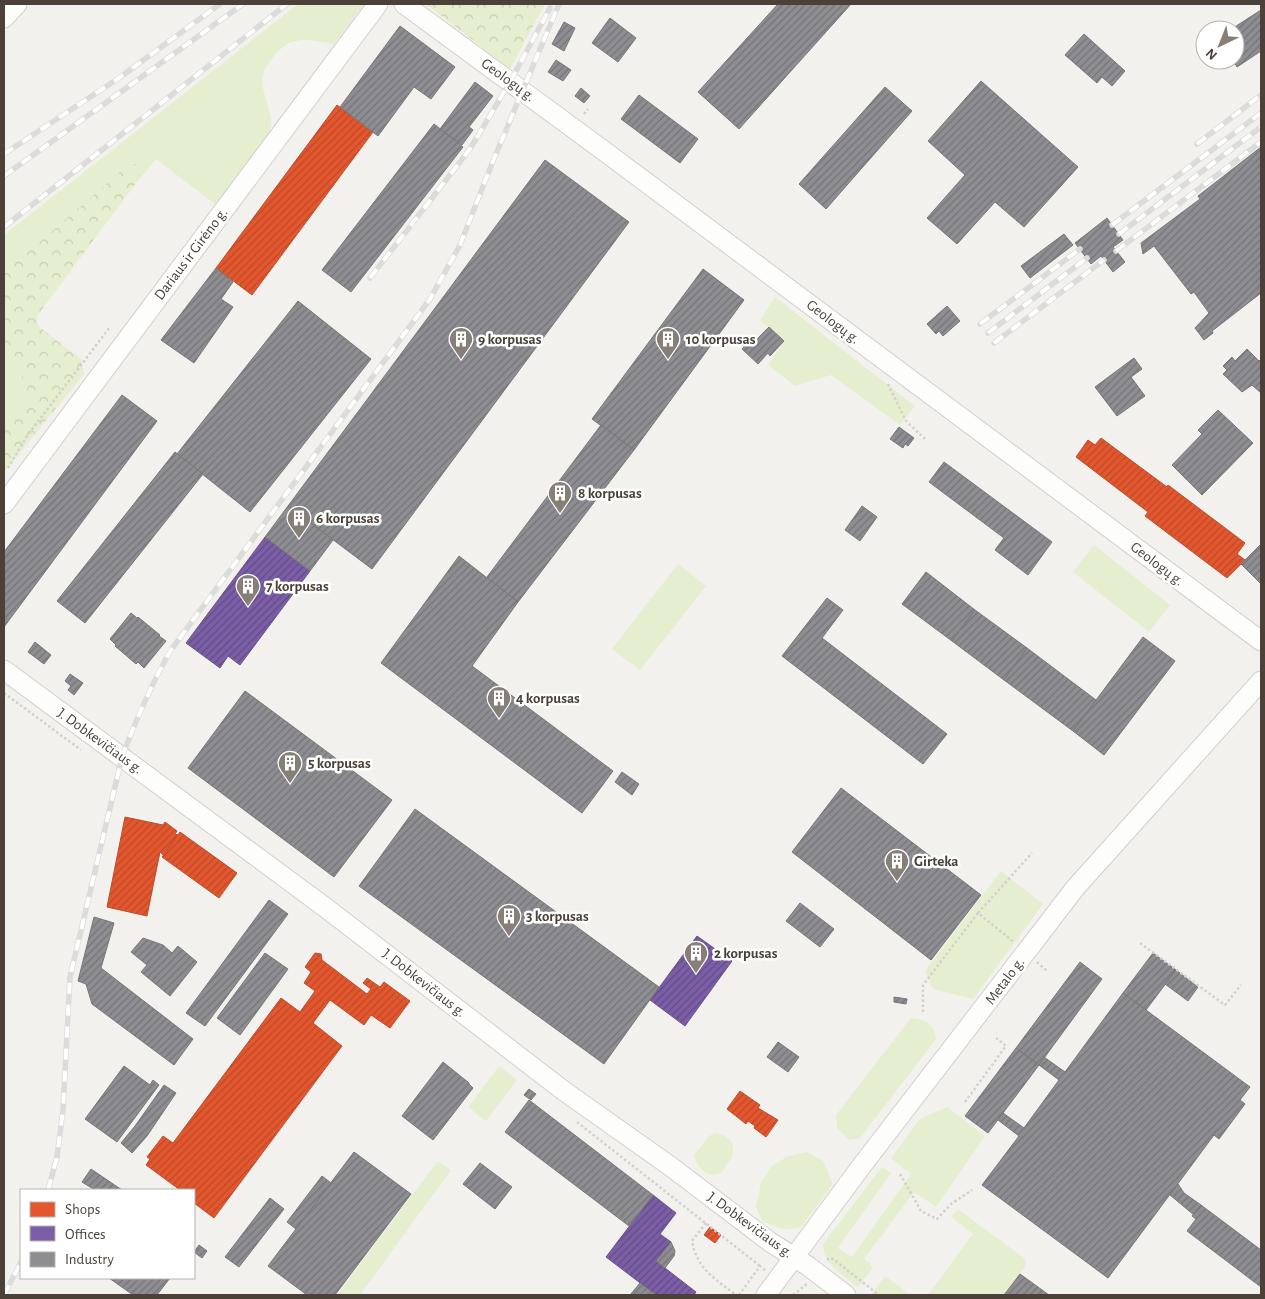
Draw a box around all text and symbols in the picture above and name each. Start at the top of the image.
north arrow [1195,20,1245,70]
text: N [1203,45,1220,62]
street label: Geologų g. [478,56,538,104]
street label: Dariaus ir Girėno g. [152,205,230,303]
street label: Geologų g. [804,297,862,347]
building icon: 9 korpusas [448,326,474,360]
building icon: 10 korpusas [655,326,681,360]
place label: 9 korpusas [478,332,542,347]
place label: 10 korpusas [686,332,756,347]
building icon: 8 korpusas [547,480,573,514]
place label: 8 korpusas [578,486,642,501]
building icon: 6 korpusas [286,505,312,539]
place label: 6 korpusas [316,511,380,526]
street label: Geologų g. [1128,539,1186,589]
building icon: 7 korpusas [235,573,261,607]
place label: 7 korpusas [266,579,329,594]
building icon: 4 korpusas [486,685,512,719]
place label: 4 korpusas [516,691,580,706]
street label: J. Dobkevičiaus g. [55,705,145,777]
building icon: 5 korpusas [277,750,303,784]
place label: 5 korpusas [308,756,371,771]
building icon: Girteka [884,848,910,882]
place label: Girteka [914,854,959,869]
building icon: 3 korpusas [496,903,522,937]
place label: 3 korpusas [526,909,589,924]
building icon: 2 korpusas [683,940,709,974]
street label: J. Dobkevičiaus g. [380,946,468,1020]
place label: 2 korpusas [714,946,778,961]
street label: Metalo g. [983,955,1027,1007]
legend [20,1189,195,1279]
street label: J. Dobkevičiaus g. [705,1189,795,1261]
text: Shops [65,1202,100,1217]
text: Offices [65,1227,106,1242]
text: Industry [65,1252,114,1267]

